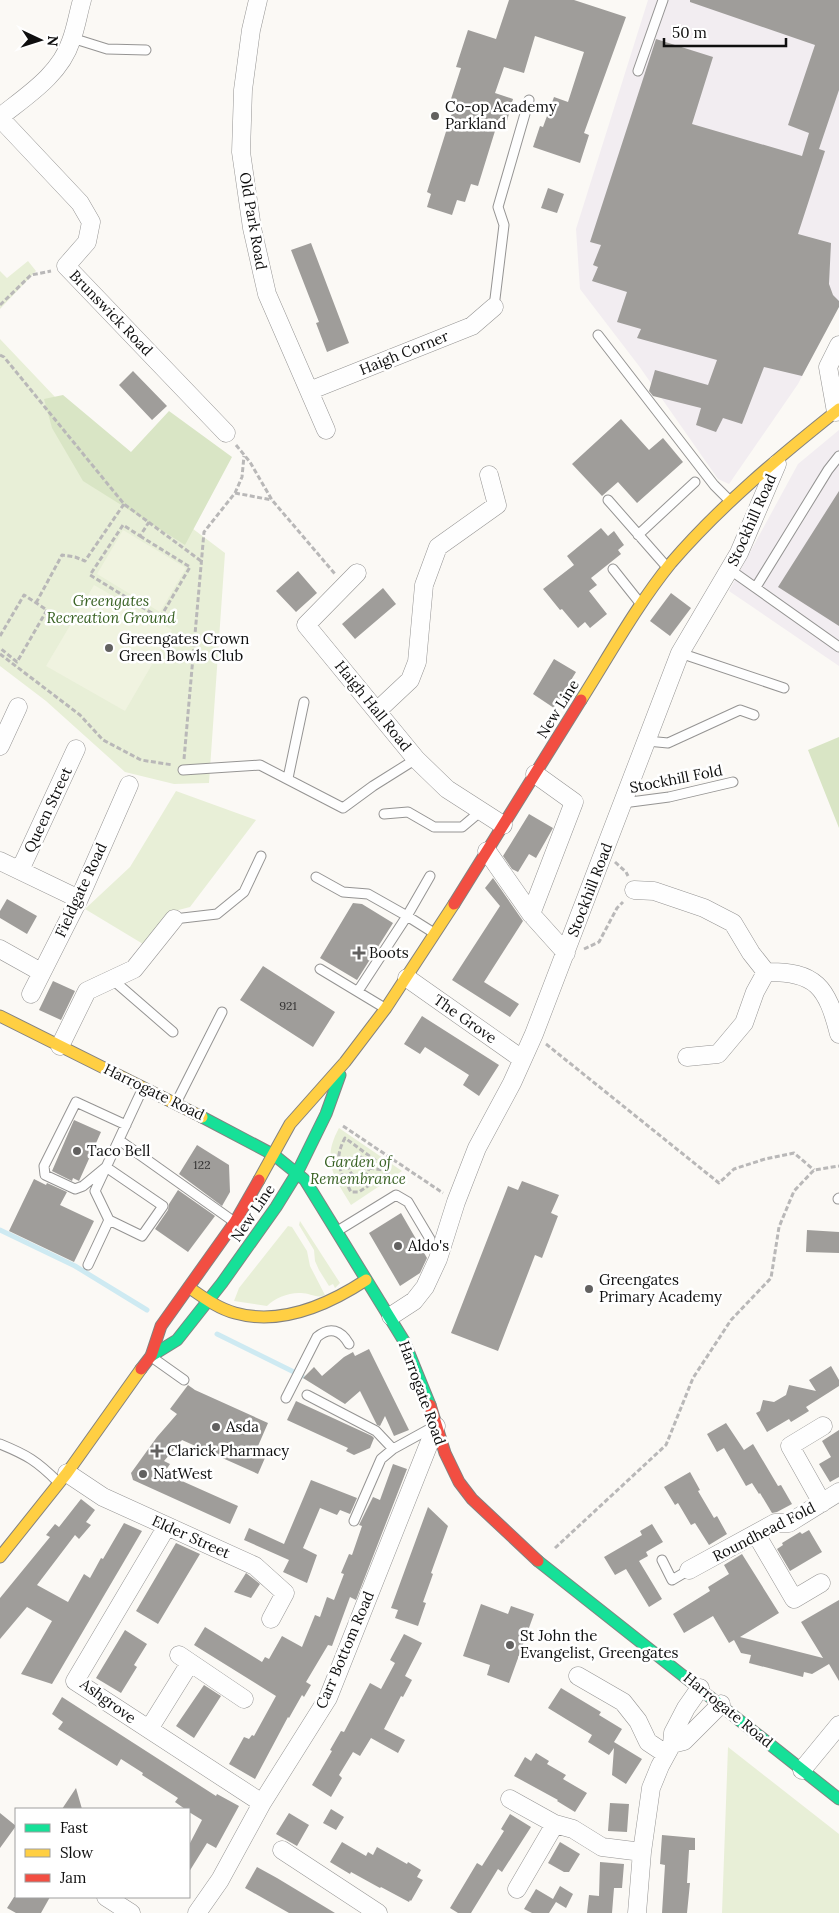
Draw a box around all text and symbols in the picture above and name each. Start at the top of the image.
north arrow [15,15,65,65]
scale bar [664,15,786,47]
text: 50 m [672,23,707,42]
text: N [44,35,62,47]
place label: Co-op Academy Parkland [445,97,557,133]
marker: Co-op Academy Parkland [429,110,441,122]
street label: Old Park Road [236,171,271,271]
street label: Brunswick Road [66,266,157,359]
street label: Haigh Corner [356,326,452,379]
street label: Stockhill Road [723,471,780,569]
park label: Greengates Recreation Ground [46,591,176,627]
place label: Greengates Crown Green Bowls Club [119,629,249,665]
marker: Greengates Crown Green Bowls Club [103,642,115,654]
street label: Haigh Hall Road [331,656,416,755]
street label: New Line [532,676,583,742]
street label: Stockhill Fold [628,760,724,797]
street label: Queen Street [19,764,76,856]
street label: Fieldgate Road [50,839,111,940]
street label: Stockhill Road [563,840,616,940]
place label: Boots [369,943,409,962]
marker: Boots [353,947,365,959]
street label: The Grove [430,990,501,1047]
house number: 921 [279,998,297,1013]
street label: Harrogate Road [101,1059,208,1124]
place label: Taco Bell [87,1141,150,1160]
marker: Taco Bell [71,1145,83,1157]
park label: Garden of Remembrance [310,1152,406,1188]
house number: 122 [193,1157,211,1172]
street label: New Line [226,1180,279,1245]
place label: Aldo's [407,1236,449,1255]
marker: Aldo's [392,1240,404,1252]
place label: Greengates Primary Academy [599,1270,722,1306]
marker: Greengates Primary Academy [583,1283,595,1295]
street label: Harrogate Road [395,1338,450,1448]
place label: Asda [225,1417,259,1436]
marker: Asda [210,1421,222,1433]
place label: Clarick Pharmacy [167,1441,289,1460]
marker: Clarick Pharmacy [151,1445,163,1457]
place label: NatWest [153,1464,213,1483]
marker: NatWest [137,1468,149,1480]
street label: Roundhead Fold [709,1497,818,1566]
street label: Elder Street [149,1511,233,1562]
street label: Carr Bottom Road [311,1588,378,1711]
place label: St John the Evangelist, Greengates [520,1626,679,1662]
marker: St John the Evangelist, Greengates [504,1639,516,1651]
street label: Harrogate Road [680,1668,777,1751]
street label: Ashgrove [76,1673,140,1727]
legend [15,1808,190,1898]
text: Fast [60,1818,88,1837]
text: Slow [60,1843,93,1862]
text: Jam [59,1868,87,1887]

